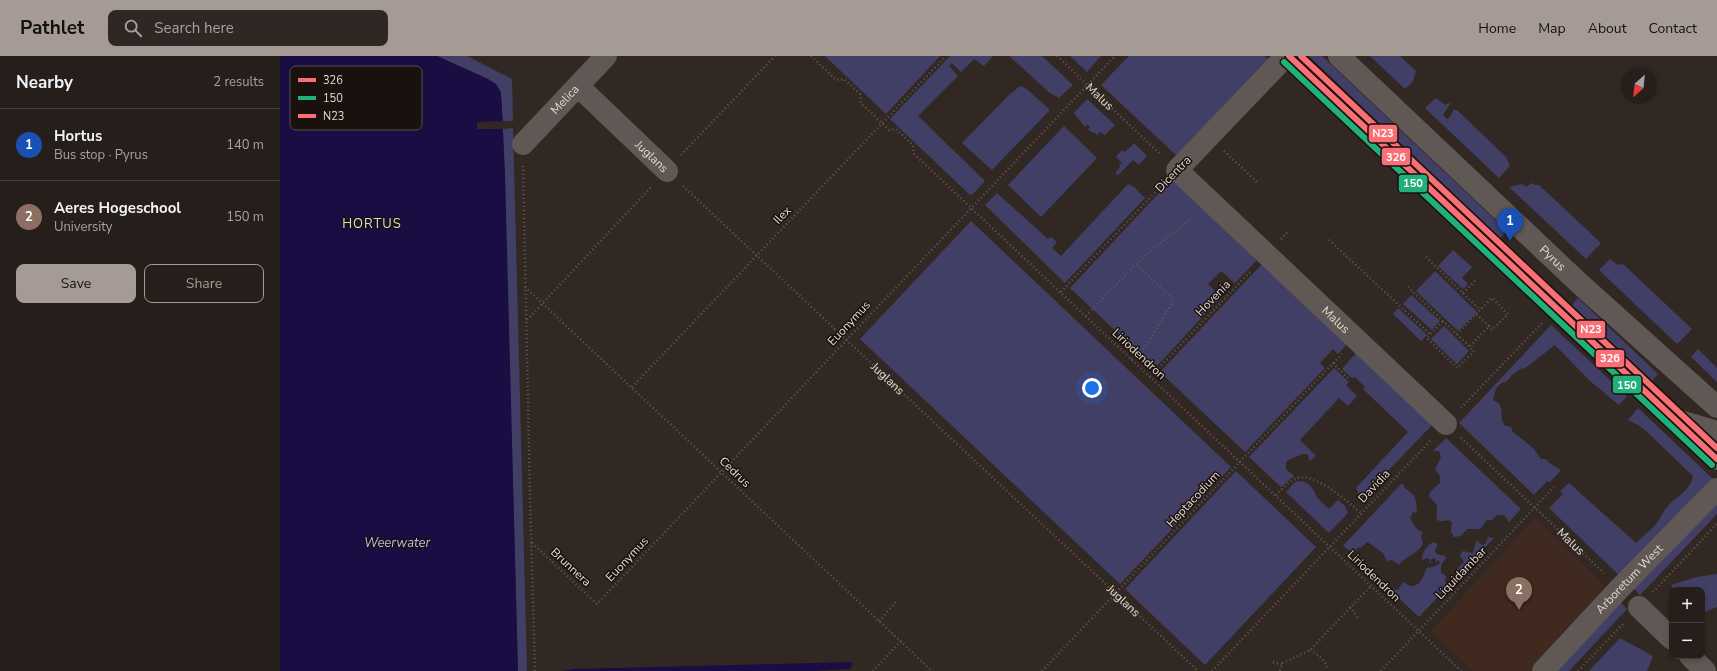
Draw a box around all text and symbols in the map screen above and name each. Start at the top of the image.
search box [108,10,388,46]
text: Pathlet [20,15,84,41]
icon: search [122,17,144,39]
text: Search here [154,18,234,38]
text: Home [1478,19,1516,38]
text: Map [1538,19,1566,38]
text: About [1588,19,1627,38]
text: Contact [1649,19,1697,38]
legend [290,66,422,130]
north arrow [1621,68,1657,104]
text: Nearby [16,71,73,94]
text: 2 results [213,73,264,91]
text: 326 [323,73,343,88]
street label: Malus [1082,80,1117,114]
street label: Melica [547,81,583,118]
text: 150 [323,91,343,106]
text: N23 [323,109,344,124]
line badge: N23 [1368,124,1398,143]
text: Hortus [54,126,102,146]
text: N23 [1372,126,1394,141]
text: 1 [25,136,33,154]
text: 140 m [226,136,264,154]
street label: Juglans [631,136,672,176]
text: Bus stop · Pyrus [54,146,148,164]
line badge: 326 [1381,147,1411,166]
text: 326 [1386,150,1406,165]
street label: Dicentra [1152,152,1194,196]
line badge: 150 [1398,174,1428,193]
text: 150 [1403,176,1423,191]
text: Aeres Hogeschool [54,198,181,218]
street label: Ilex [770,202,795,227]
text: 2 [25,208,33,226]
text: 150 m [226,208,264,226]
pin: 1 [1497,208,1523,241]
district label: HORTUS [342,215,402,233]
text: University [54,218,113,236]
street label: Pyrus [1536,242,1569,274]
button: Save [16,264,136,303]
button: Share [144,264,264,303]
street label: Hovenia [1192,277,1234,319]
street label: Euonymus [824,297,874,349]
street label: Malus [1318,303,1353,337]
line badge: N23 [1576,320,1606,339]
text: N23 [1580,322,1602,337]
street label: Liriodendron [1109,325,1169,383]
line badge: 326 [1595,349,1625,368]
text: 326 [1600,351,1620,366]
street label: Juglans [867,358,908,398]
line badge: 150 [1612,375,1642,394]
your location [1082,378,1102,398]
text: 150 [1617,378,1637,393]
street label: Cedrus [716,453,754,491]
street label: Davidia [1354,466,1394,506]
street label: Heptacodium [1163,467,1223,531]
street label: Malus [1553,525,1588,559]
street label: Euonymus [602,533,652,585]
water label: Weerwater [364,534,430,552]
street label: Arboretum West [1592,540,1667,617]
street label: Liquidambar [1432,543,1491,603]
street label: Brunnera [547,544,595,590]
street label: Liriodendron [1344,547,1404,605]
pin: 2 [1506,577,1532,610]
street label: Juglans [1103,580,1144,621]
map controls [1669,587,1705,659]
button: + [1669,587,1705,623]
button: − [1669,623,1705,659]

